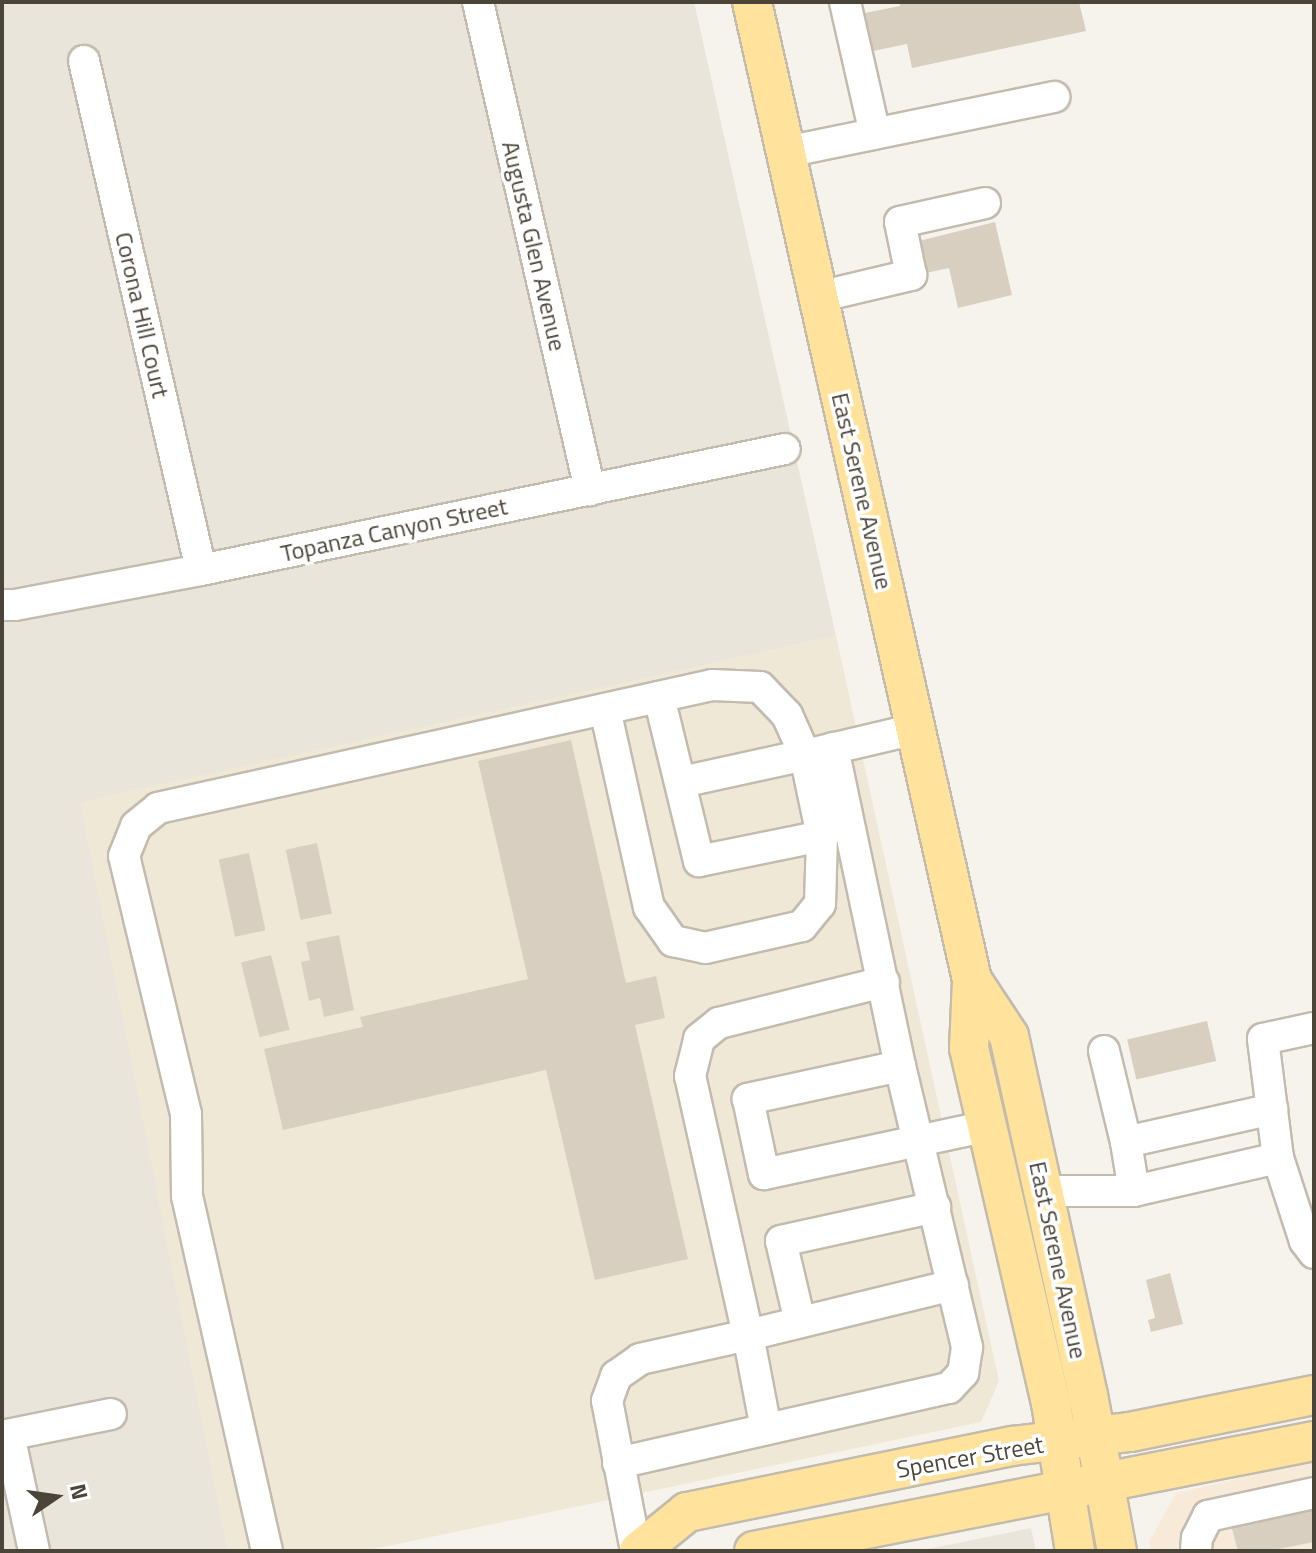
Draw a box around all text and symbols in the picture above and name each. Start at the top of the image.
street label: Augusta Glen Avenue [496,138,572,354]
street label: Corona Hill Court [109,229,175,401]
street label: East Serene Avenue [825,390,899,592]
street label: Topanza Canyon Street [278,492,510,568]
street label: East Serene Avenue [1023,1159,1093,1361]
street label: Spencer Street [894,1430,1046,1484]
north arrow [16,1457,96,1537]
text: N [61,1480,98,1503]

